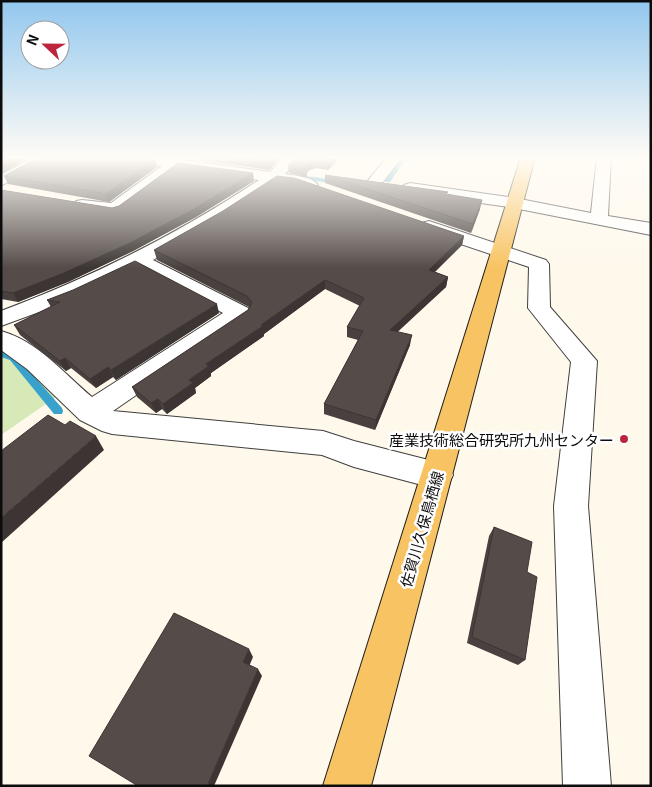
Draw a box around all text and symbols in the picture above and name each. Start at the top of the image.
north arrow [20,20,70,70]
text: N [21,31,43,48]
place label: 産業技術総合研究所九州センター [389,429,614,450]
marker: 産業技術総合研究所九州センター [618,433,630,445]
street label: 佐賀川久保鳥栖線 [394,468,448,590]

